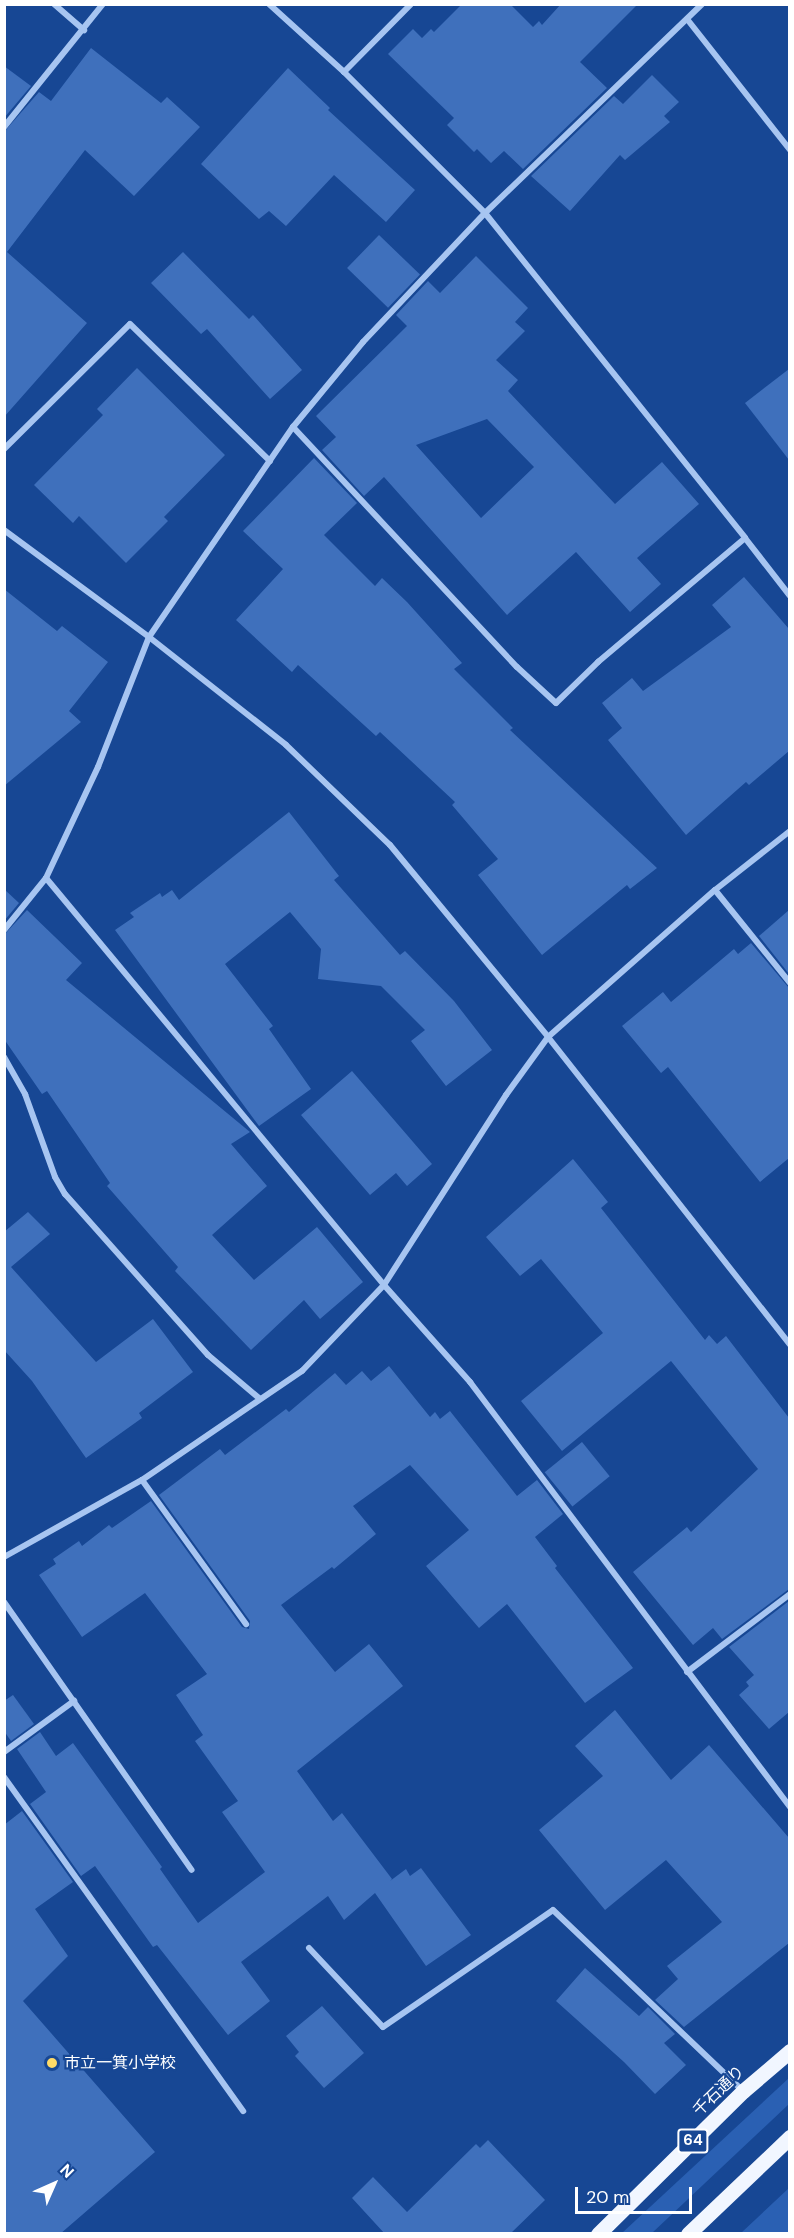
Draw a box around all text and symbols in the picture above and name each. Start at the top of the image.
place label: 市立一箕小学校 [64,2053,176,2073]
marker: 市立一箕小学校 [45,2056,59,2070]
street label: 千石通り [689,2062,749,2120]
road number: 64 [676,2129,710,2153]
north arrow [24,2154,84,2214]
text: N [56,2159,79,2182]
scale bar [578,2175,695,2213]
text: 20 m [586,2185,629,2209]

